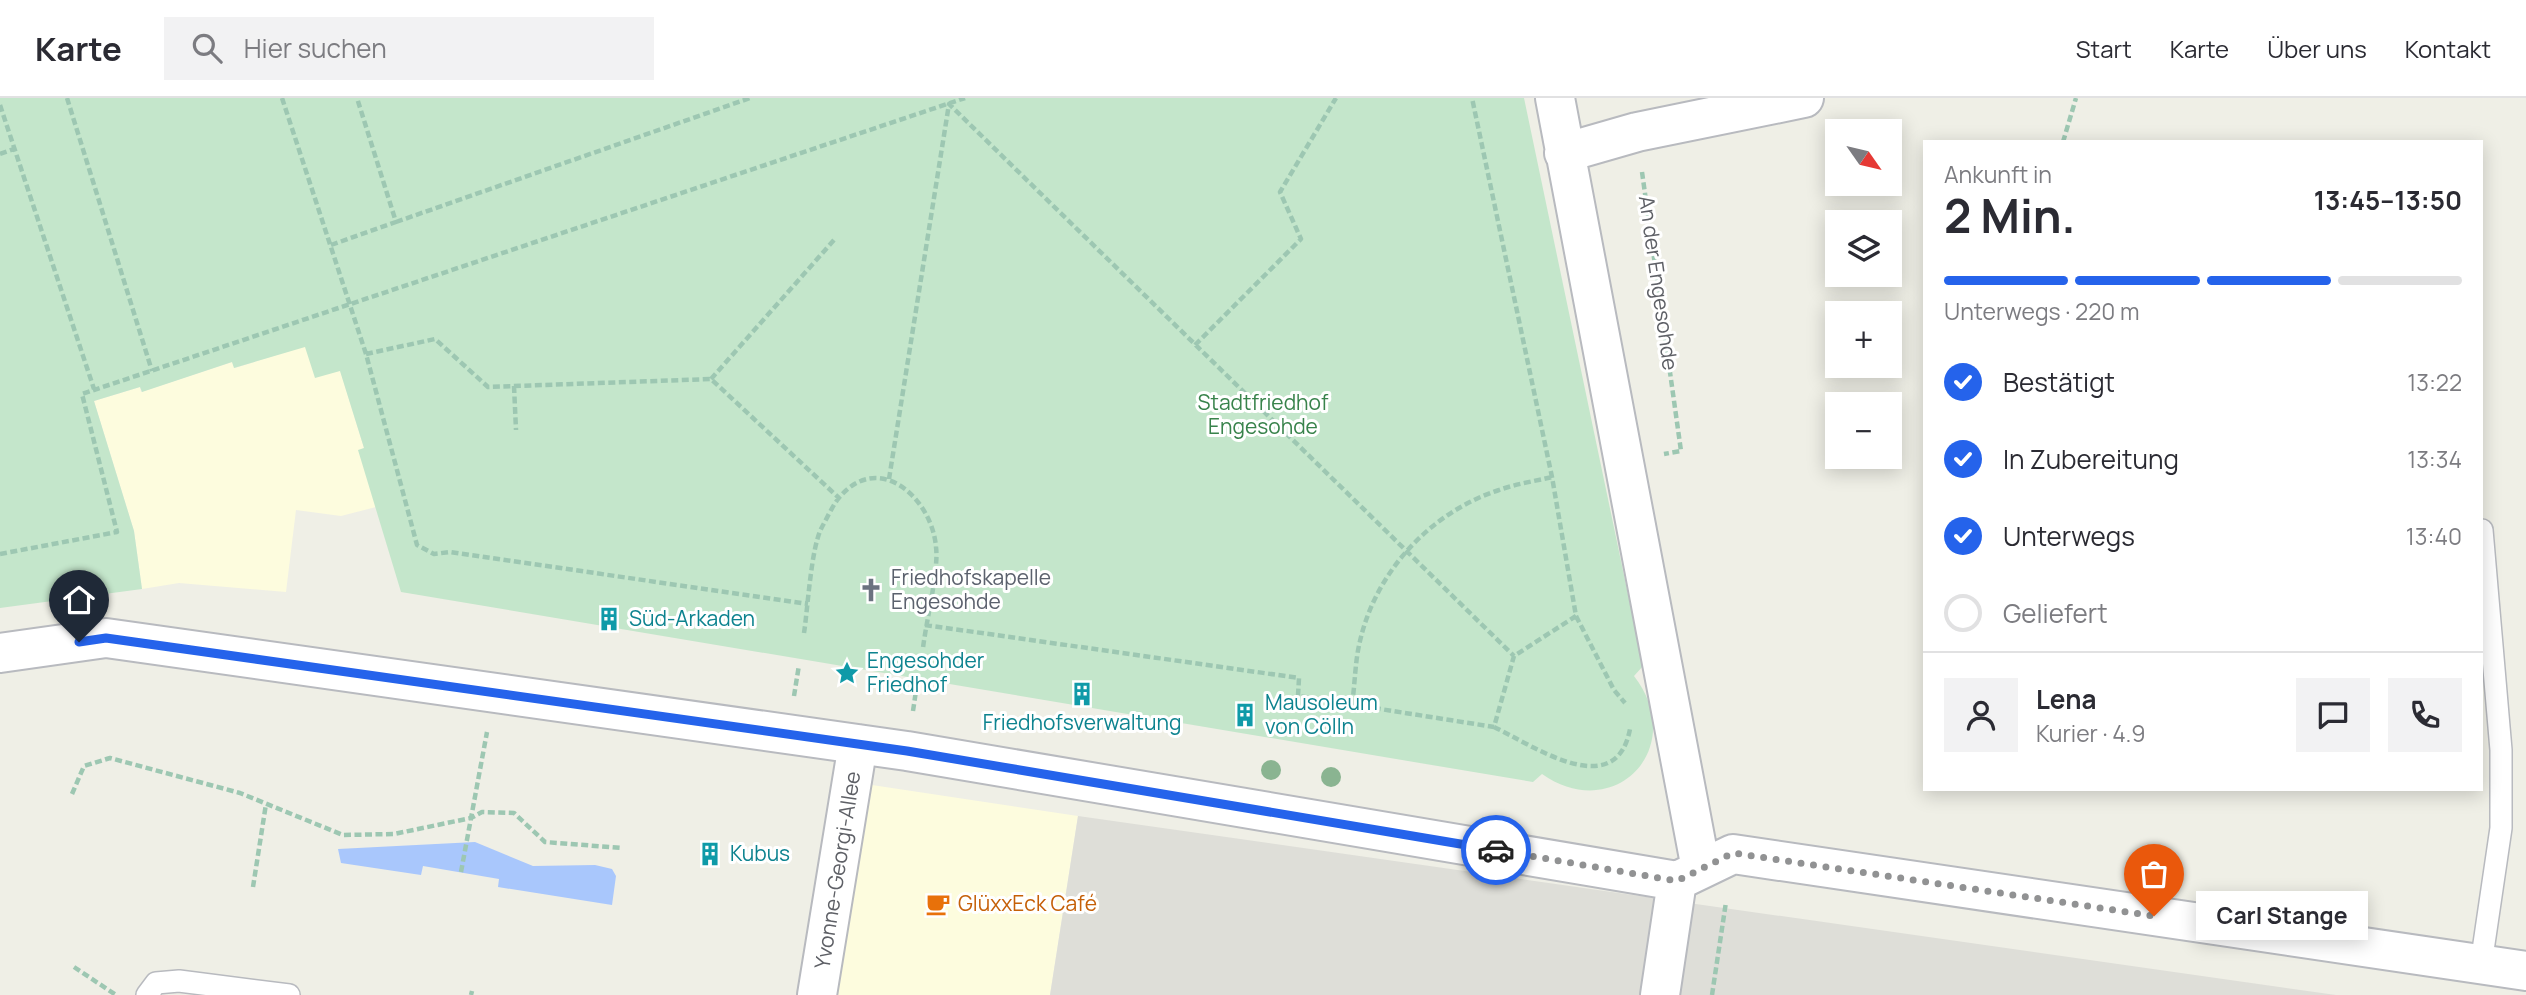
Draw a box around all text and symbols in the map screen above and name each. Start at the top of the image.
search box [164,17,654,80]
text: Karte [35,26,122,71]
icon: search [188,29,226,67]
text: Hier suchen [244,30,387,66]
text: Start [2076,32,2132,65]
text: Karte [2170,32,2229,65]
text: Über uns [2267,32,2367,65]
text: Kontakt [2405,32,2491,65]
north arrow [1825,119,1902,196]
map controls [1825,119,1902,469]
text: Ankunft in [1944,158,2052,190]
text: 13:45–13:50 [2314,182,2462,218]
text: 2 Min. [1944,184,2076,247]
street label: An der Engesohde [1633,194,1685,372]
button: layers [1825,210,1902,287]
text: Unterwegs · 220 m [1944,295,2139,327]
button: + [1825,301,1902,378]
icon: check [1944,363,1982,401]
text: Bestätigt [2003,364,2115,400]
text: 13:22 [2407,366,2462,398]
park label: Stadtfriedhof Engesohde [1198,388,1329,440]
button: − [1825,392,1902,469]
icon: check [1944,440,1982,478]
text: In Zubereitung [2003,441,2179,477]
text: 13:34 [2407,443,2462,475]
icon: check [1944,517,1982,555]
text: Unterwegs [2003,518,2135,554]
text: 13:40 [2406,520,2462,552]
place label: Friedhofskapelle Engesohde [891,563,1051,615]
pin [49,570,109,642]
church icon: Friedhofskapelle Engesohde [857,576,885,604]
icon: home [60,581,98,619]
text: Geliefert [2003,595,2108,631]
place label: Süd-Arkaden [629,604,755,632]
building icon: Süd-Arkaden [595,605,623,633]
place label: Engesohder Friedhof [867,646,985,698]
place icon: Engesohder Friedhof [833,659,861,687]
button: person [1944,678,2018,752]
button: chat [2296,678,2370,752]
button: phone [2388,678,2462,752]
building icon: Friedhofsverwaltung [1068,680,1096,708]
text: Lena [2036,681,2096,717]
place label: Mausoleum von Cölln [1265,688,1378,740]
building icon: Mausoleum von Cölln [1231,701,1259,729]
place label: Friedhofsverwaltung [983,708,1181,736]
text: Kurier · 4.9 [2036,717,2146,749]
street label: Yvonne-Georgi-Allee [808,769,866,971]
courier [1461,815,1531,885]
icon: car [1477,831,1515,869]
place label: Kubus [730,839,790,867]
building icon: Kubus [696,840,724,868]
pin [2124,844,2184,916]
icon: bag [2135,855,2173,893]
place label: GlüxxEck Café [958,889,1097,917]
cafe icon: GlüxxEck Café [924,890,952,918]
callout: Carl Stange [2196,892,2368,940]
text: Carl Stange [2216,899,2348,931]

